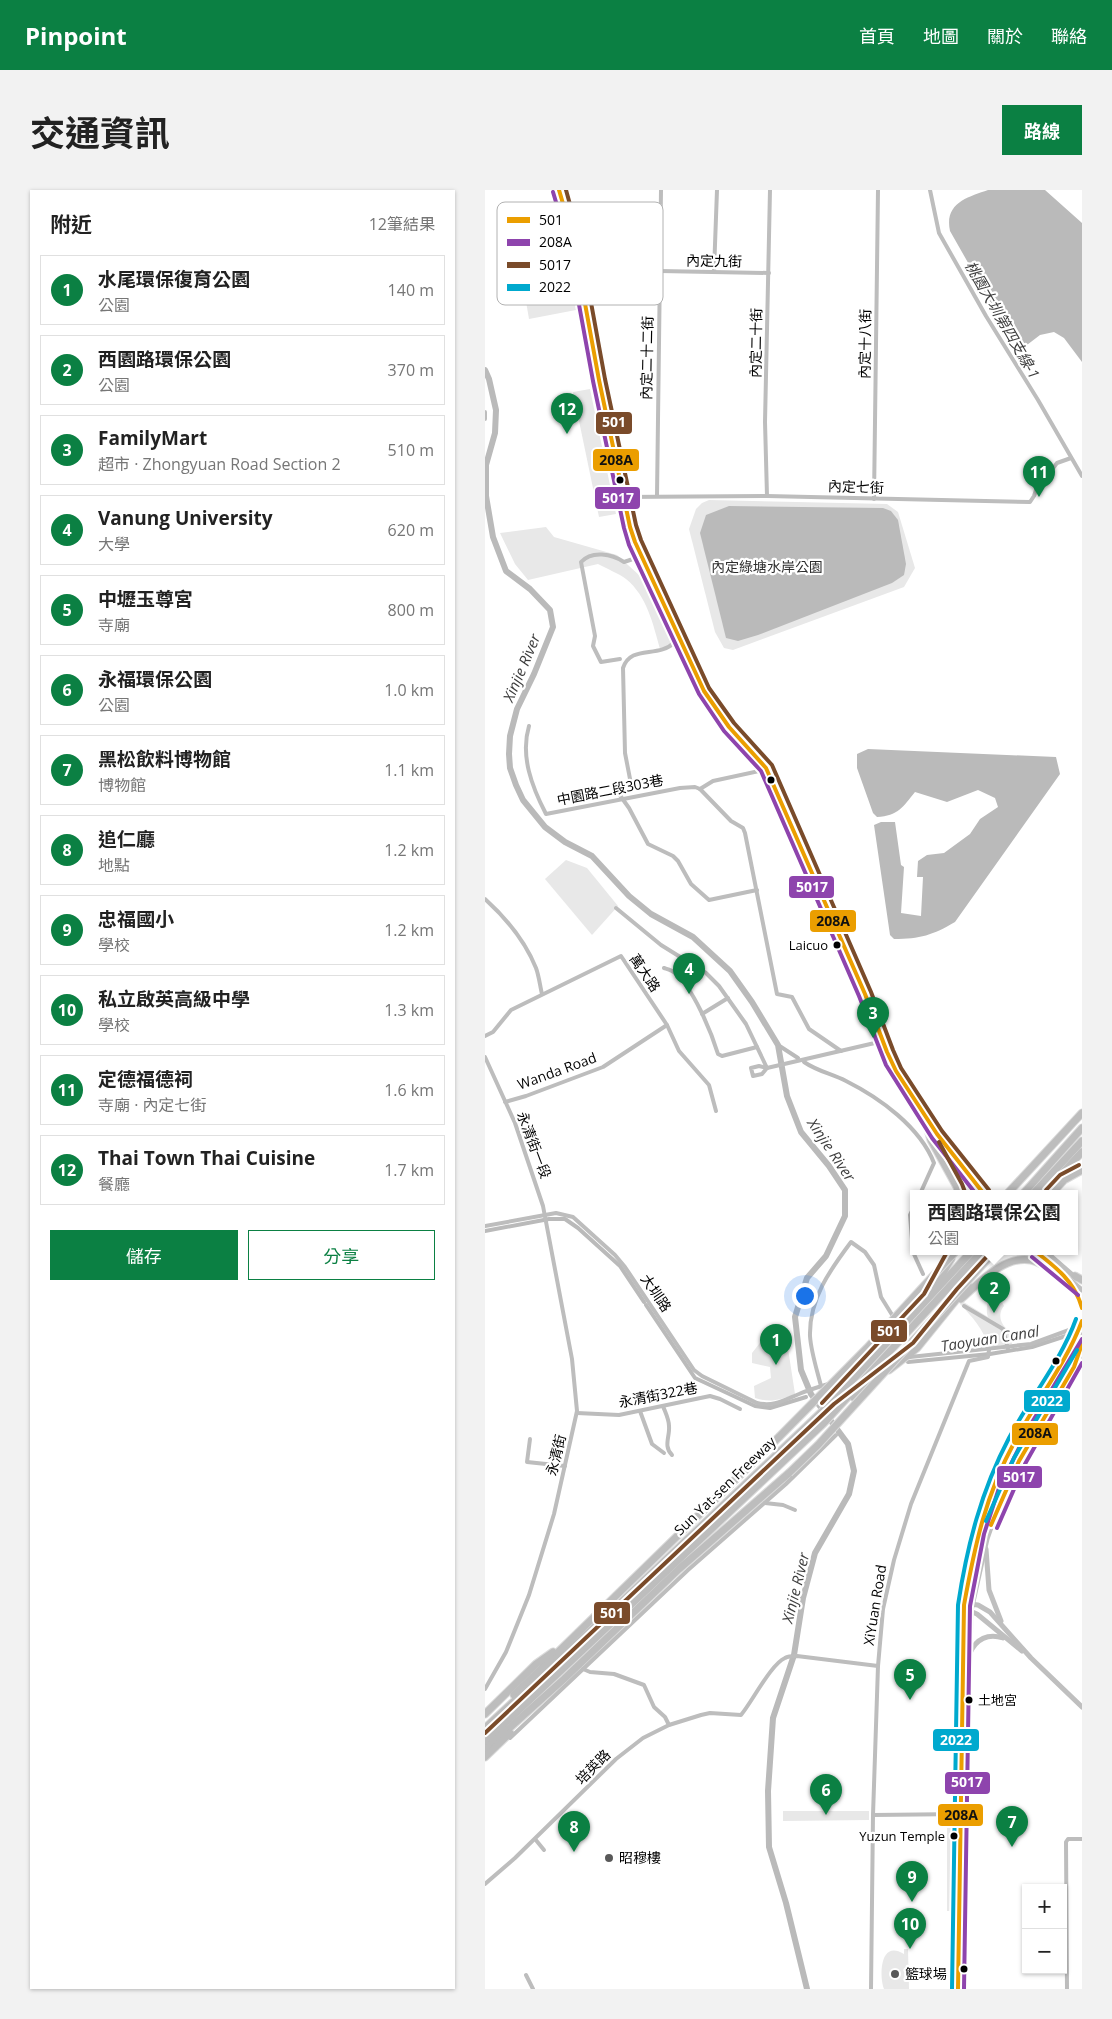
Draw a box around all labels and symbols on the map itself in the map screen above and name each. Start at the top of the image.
legend [497,202,663,305]
text: 501 [539,210,563,229]
text: 208A [539,232,572,251]
street label: 內定九街 [686,251,742,270]
text: 5017 [539,255,571,274]
water label: 桃園大圳第四支線-1 [961,257,1045,382]
text: 2022 [539,277,571,296]
street label: 內定二十街 [745,308,766,378]
street label: 內定十八街 [854,309,875,379]
street label: 內定二十二街 [636,316,657,400]
pin: 12 [551,393,583,434]
line badge: 501 [595,411,633,435]
text: 501 [602,412,626,431]
line badge: 208A [592,448,640,472]
text: 208A [599,450,633,469]
pin: 11 [1023,456,1055,497]
unlabelled marker [615,475,625,485]
street label: 內定七街 [828,476,884,497]
line badge: 5017 [594,486,641,510]
text: 5017 [602,488,634,507]
park label: 內定綠塘水岸公園 [711,557,823,576]
water label: Xinjie River [497,630,545,706]
street label: 中園路二段303巷 [555,770,665,809]
unlabelled marker [766,775,776,785]
line badge: 5017 [788,875,835,899]
text: 5017 [796,877,828,896]
line badge: 208A [809,909,857,933]
text: 208A [816,911,850,930]
place label: Laicuo [789,936,828,954]
marker: Laicuo [832,940,842,950]
street label: 萬大路 [626,950,665,995]
pin: 4 [673,953,705,994]
pin: 3 [857,997,889,1038]
street label: Wanda Road [515,1047,599,1094]
street label: 永清街一段 [513,1109,556,1181]
water label: Xinjie River [803,1113,861,1186]
street label: 大圳路 [637,1270,676,1315]
pin: 2 [978,1272,1010,1313]
your location [792,1283,818,1309]
line badge: 501 [870,1319,908,1343]
water label: Taoyuan Canal [939,1320,1042,1356]
text: 501 [877,1321,901,1340]
pin: 1 [760,1324,792,1365]
unlabelled marker [1051,1356,1061,1366]
street label: 永清街322巷 [617,1378,699,1411]
line badge: 2022 [1023,1389,1071,1413]
text: 2022 [1031,1391,1063,1410]
line badge: 208A [1011,1422,1059,1446]
text: 208A [1018,1423,1052,1442]
street label: Sun Yat-sen Freeway [670,1431,780,1539]
street label: 永清街 [541,1432,570,1478]
line badge: 5017 [996,1465,1043,1489]
text: 5017 [1003,1467,1035,1486]
water label: Xinjie River [776,1549,814,1626]
street label: XiYuan Road [859,1563,890,1647]
line badge: 501 [593,1601,631,1625]
text: 501 [600,1603,624,1622]
pin: 5 [894,1659,926,1700]
place label: 土地宮 [978,1691,1017,1709]
marker: 土地宮 [964,1695,974,1705]
line badge: 2022 [932,1728,980,1752]
text: 2022 [940,1730,972,1749]
street label: 培英路 [571,1745,614,1788]
line badge: 5017 [944,1771,991,1795]
text: 5017 [951,1772,983,1791]
pin: 6 [810,1774,842,1815]
line badge: 208A [937,1803,984,1827]
text: 208A [944,1805,978,1824]
pin: 7 [996,1806,1028,1847]
pin: 8 [558,1811,590,1852]
place label: Yuzun Temple [859,1827,945,1845]
marker: Yuzun Temple [949,1831,959,1841]
place label: 昭穆樓 [619,1848,661,1867]
marker: 昭穆樓 [603,1852,615,1864]
pin: 9 [896,1861,928,1902]
pin: 10 [894,1908,926,1949]
place label: 籃球場 [905,1964,947,1983]
unlabelled marker [959,1964,969,1974]
marker: 籃球場 [889,1968,901,1980]

